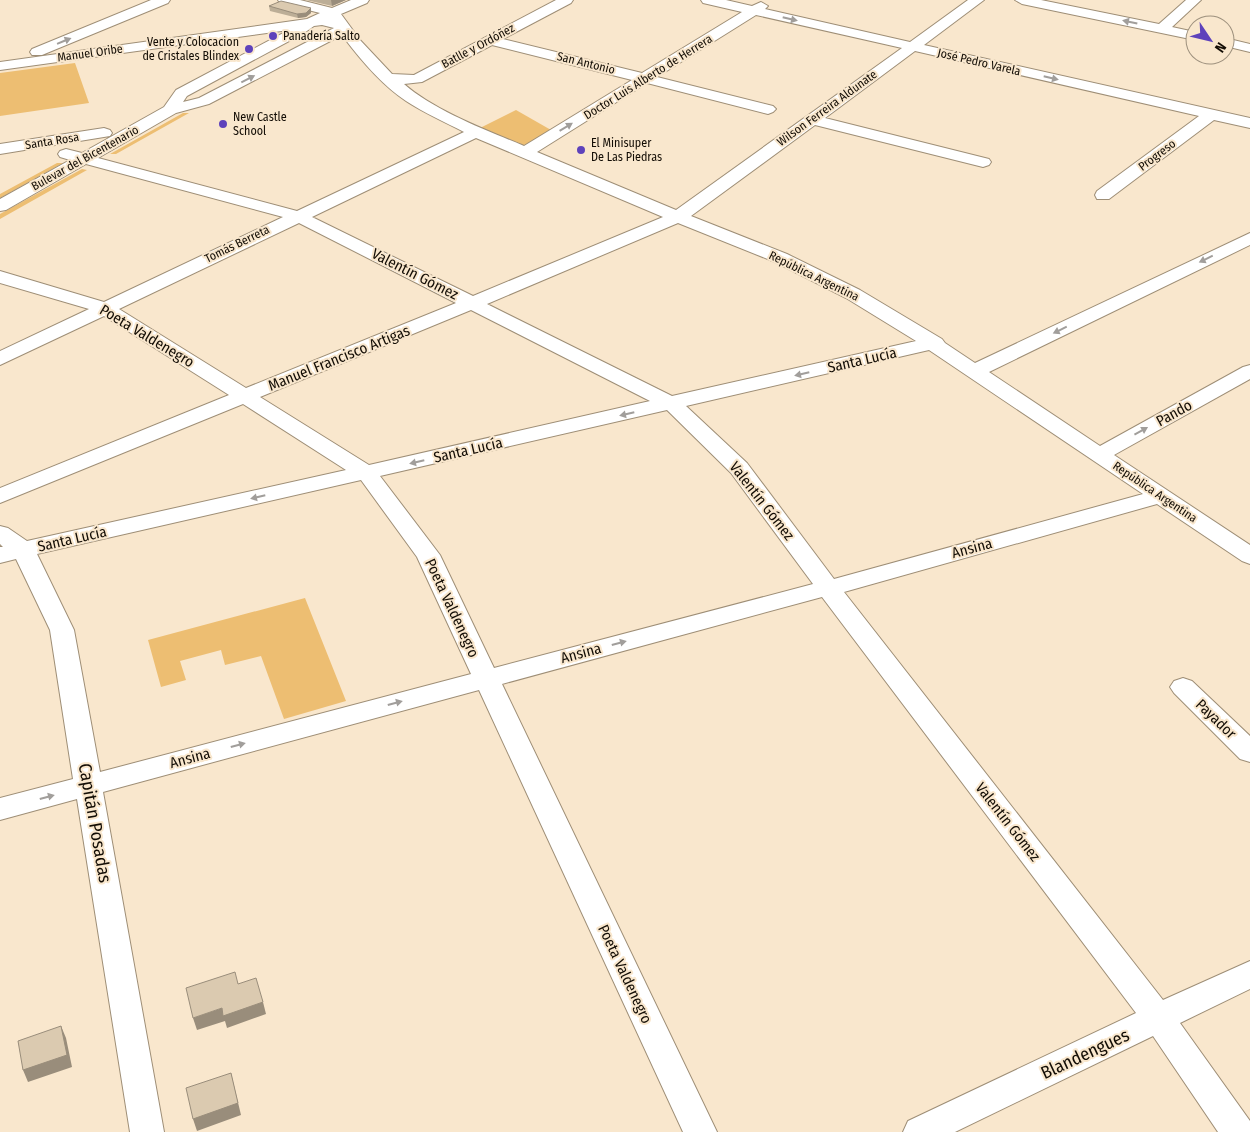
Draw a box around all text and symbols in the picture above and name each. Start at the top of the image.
one-way arrow [782,15,797,23]
north arrow [1185,15,1235,65]
one-way arrow [1122,18,1138,26]
street label: Batlle y Ordóñez [439,21,517,71]
place label: Panadería Salto [283,29,360,43]
marker: Panadería Salto [267,30,279,42]
street label: Doctor Luis Alberto de Herrera [581,32,715,122]
place label: Vente y Colocacion de Cristales Blindex [142,35,240,63]
one-way arrow [57,36,71,44]
text: N [1211,39,1230,55]
street label: Manuel Oribe [56,41,124,65]
marker: Vente y Colocacion de Cristales Blindex [243,43,255,55]
street label: José Pedro Varela [936,46,1022,78]
street label: San Antonio [556,49,616,77]
street label: Wilson Ferreira Aldunate [774,67,880,149]
one-way arrow [1043,74,1058,82]
one-way arrow [241,75,255,83]
place label: New Castle School [233,110,287,138]
marker: New Castle School [217,118,229,130]
street label: Bulevar del Bicentenario [29,123,141,193]
one-way arrow [559,123,572,132]
street label: Santa Rosa [24,130,80,152]
place label: El Minisuper De Las Piedras [591,136,662,164]
street label: Progreso [1136,136,1178,174]
marker: El Minisuper De Las Piedras [575,144,587,156]
street label: Tomás Berreta [202,222,272,266]
street label: Valentín Gómez [369,244,461,304]
street label: República Argentina [767,248,861,304]
one-way arrow [1199,256,1213,264]
street label: Poeta Valdenegro [96,301,198,371]
street label: Manuel Francisco Artigas [266,321,412,395]
one-way arrow [1053,326,1067,334]
street label: Santa Lucía [826,343,898,377]
one-way arrow [795,370,810,378]
street label: Pando [1153,396,1195,430]
one-way arrow [618,411,634,419]
one-way arrow [1134,427,1149,435]
street label: Santa Lucía [432,433,504,467]
one-way arrow [409,458,424,466]
street label: Valentín Gómez [726,458,798,544]
street label: República Argentina [1110,459,1200,525]
one-way arrow [251,493,266,501]
street label: Santa Lucía [36,522,108,556]
street label: Ansina [950,534,994,562]
street label: Poeta Valdenegro [421,556,483,660]
street label: Ansina [559,639,603,667]
one-way arrow [612,639,627,647]
street label: Payador [1192,695,1240,743]
one-way arrow [387,699,402,707]
one-way arrow [230,741,245,749]
street label: Ansina [168,744,212,772]
street label: Capitán Posadas [74,762,116,885]
street label: Valentín Gómez [972,779,1044,865]
one-way arrow [40,792,55,800]
street label: Poeta Valdenegro [594,922,656,1026]
street label: Blandengues [1037,1024,1133,1084]

